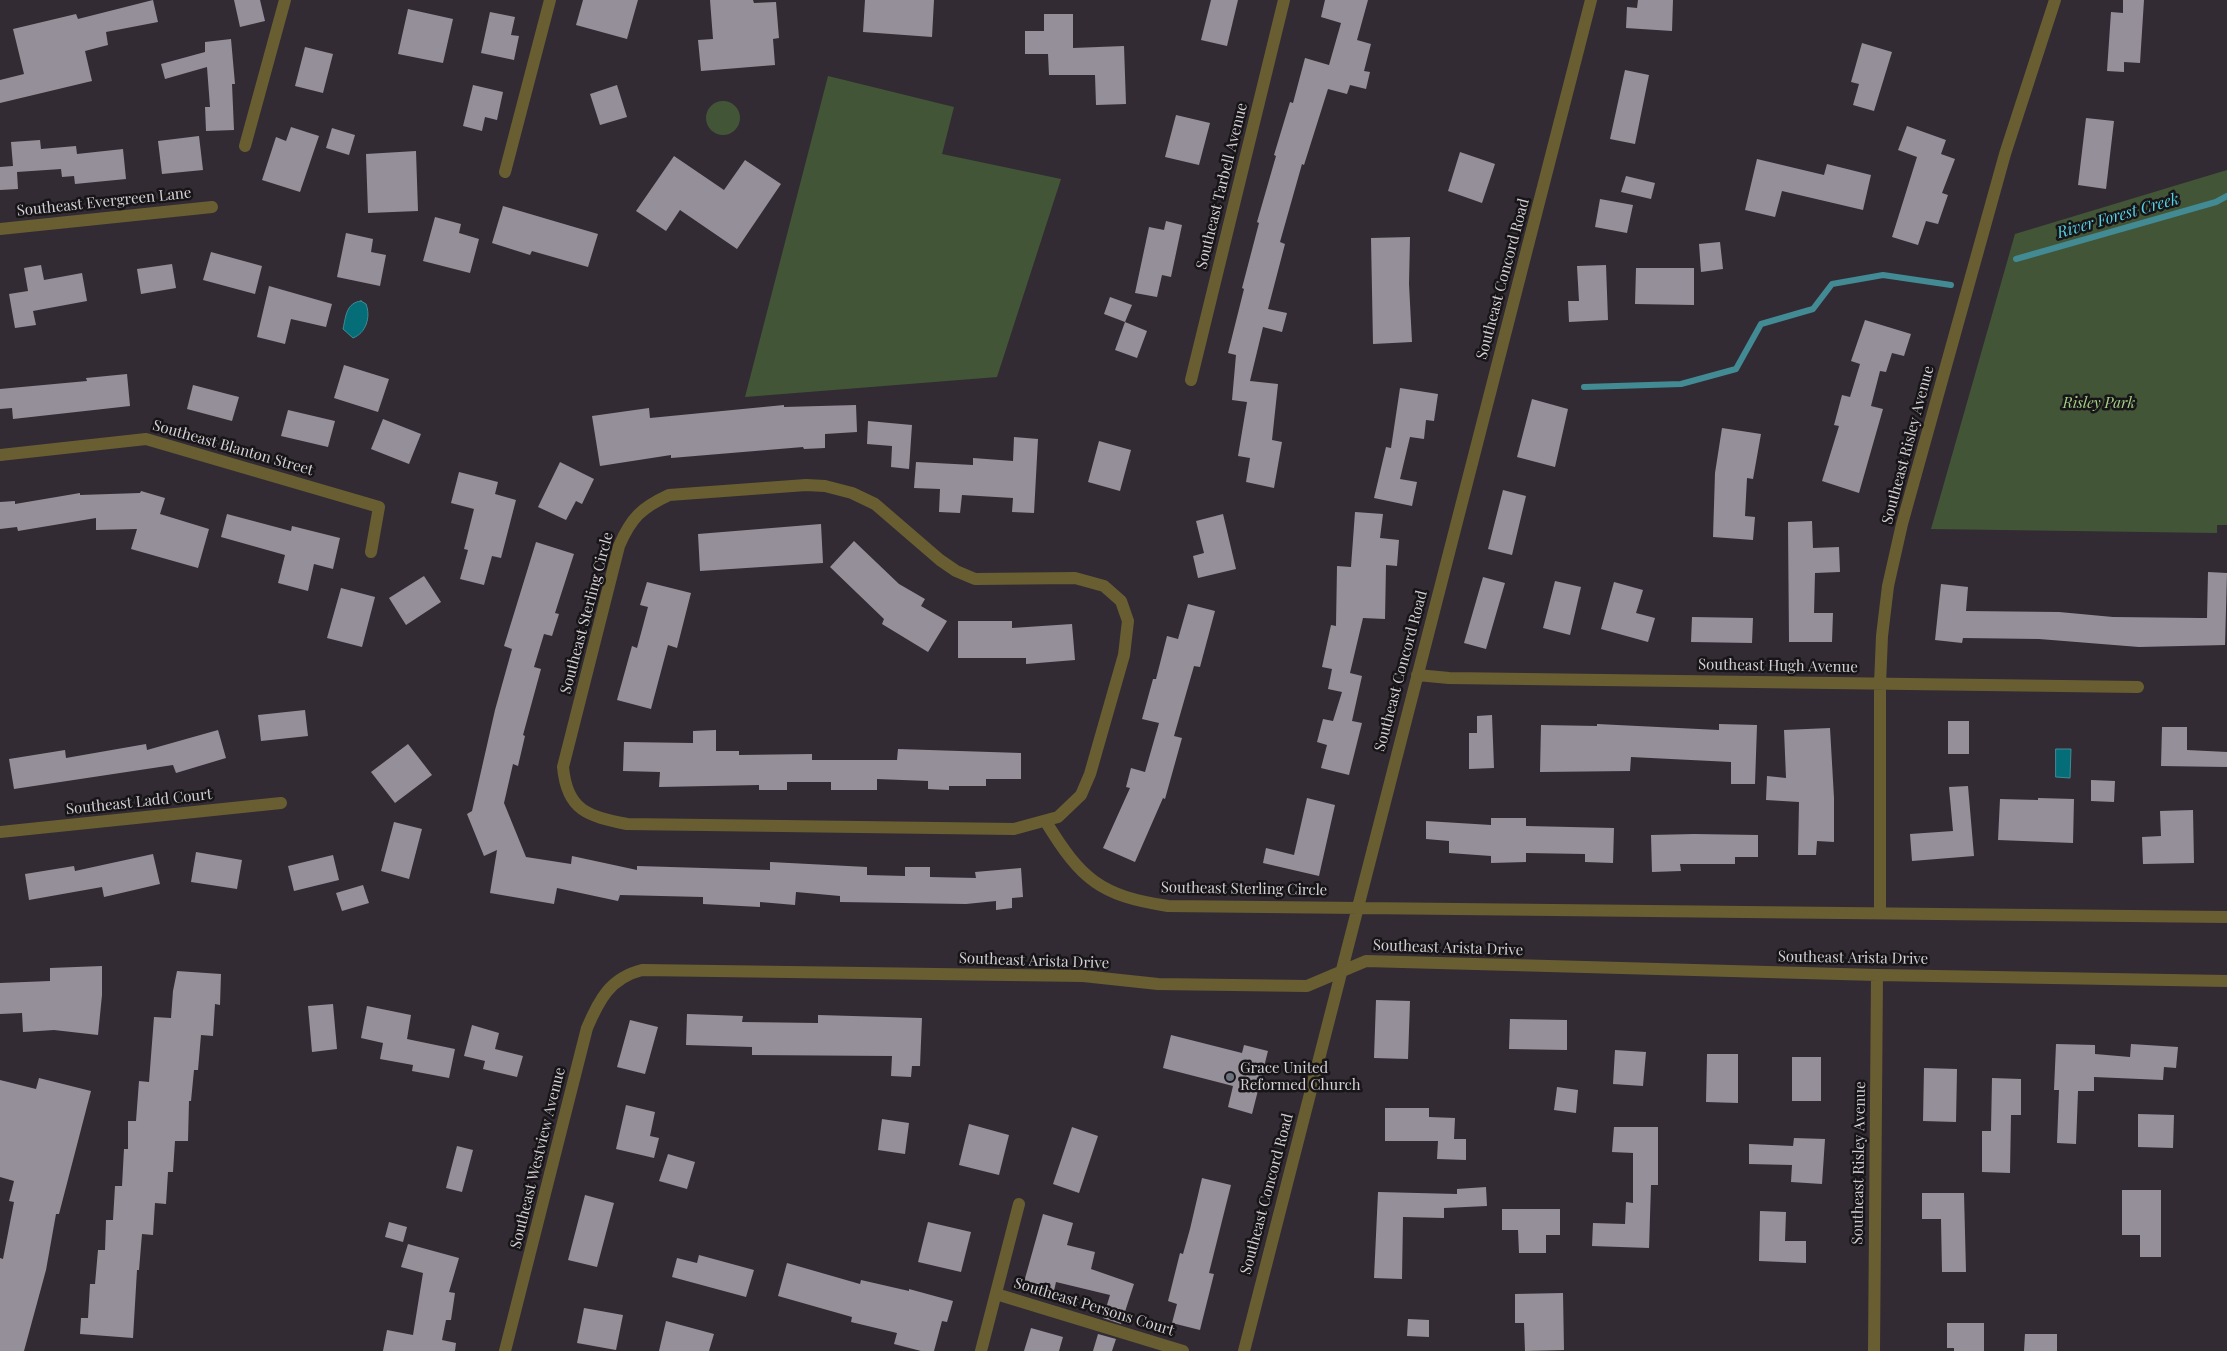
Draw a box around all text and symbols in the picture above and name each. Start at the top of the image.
street label: Southeast Tarbell Avenue [1193,101,1251,271]
street label: Southeast Evergreen Lane [16,184,192,220]
water label: River Forest Creek [2055,189,2181,243]
street label: Southeast Concord Road [1473,197,1533,361]
street label: Southeast Risley Avenue [1878,364,1938,526]
park label: Risley Park [2063,394,2135,412]
street label: Southeast Blanton Street [151,416,315,480]
street label: Southeast Sterling Circle [557,530,617,696]
street label: Southeast Concord Road [1371,589,1431,753]
street label: Southeast Hugh Avenue [1698,656,1858,676]
street label: Southeast Ladd Court [65,785,213,819]
street label: Southeast Sterling Circle [1161,879,1327,899]
street label: Southeast Arista Drive [1373,936,1523,960]
street label: Southeast Arista Drive [1778,948,1928,968]
street label: Southeast Arista Drive [959,949,1109,973]
place label: Grace United Reformed Church [1240,1059,1361,1094]
street label: Southeast Westview Avenue [507,1066,569,1250]
marker: Grace United Reformed Church [1224,1071,1236,1083]
street label: Southeast Risley Avenue [1849,1081,1869,1245]
street label: Southeast Concord Road [1237,1112,1297,1276]
street label: Southeast Persons Court [1012,1274,1176,1340]

